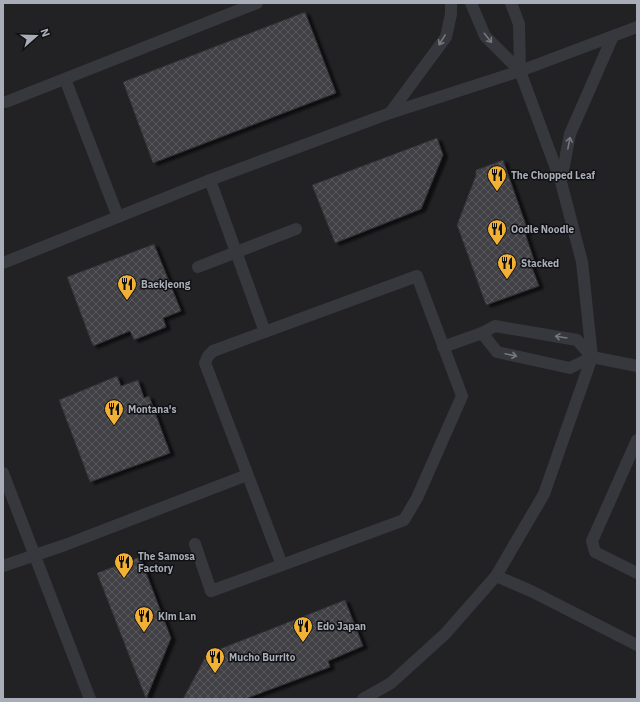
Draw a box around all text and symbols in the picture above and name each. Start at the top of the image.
north arrow [16,16,56,56]
text: N [37,26,53,39]
one-way arrow [484,32,493,43]
one-way arrow [438,34,446,46]
one-way arrow [565,137,573,150]
restaurant icon: The Chopped Leaf [486,164,508,192]
place label: The Chopped Leaf [511,169,596,182]
restaurant icon: Oodle Noodle [486,218,508,246]
place label: Oodle Noodle [511,223,575,236]
restaurant icon: Stacked [496,252,518,280]
place label: Stacked [521,257,559,270]
restaurant icon: Baekjeong [116,273,138,301]
place label: Baekjeong [141,278,191,291]
one-way arrow [555,333,568,341]
one-way arrow [504,352,517,360]
restaurant icon: Montana's [103,398,125,426]
place label: Montana's [128,403,177,416]
place label: The Samosa Factory [138,550,195,575]
restaurant icon: The Samosa Factory [113,551,135,579]
restaurant icon: Kim Lan [133,605,155,633]
place label: Kim Lan [158,610,196,623]
restaurant icon: Edo Japan [292,615,314,643]
place label: Edo Japan [317,620,366,633]
restaurant icon: Mucho Burrito [204,646,226,674]
place label: Mucho Burrito [229,651,296,664]

